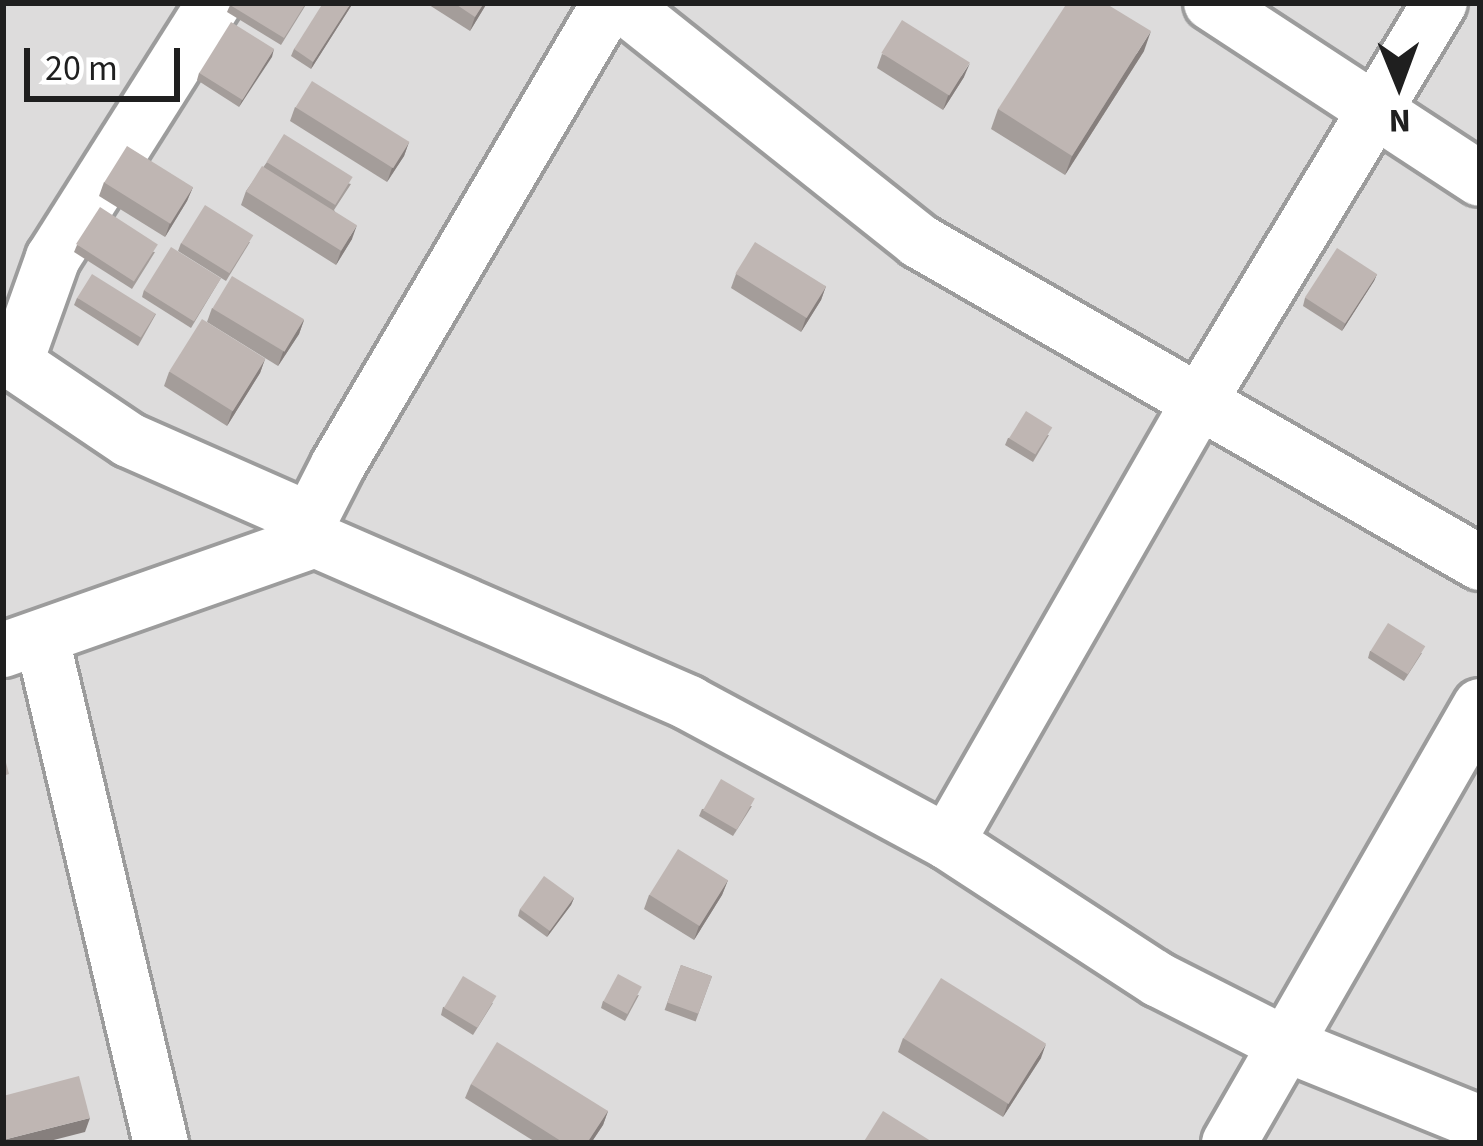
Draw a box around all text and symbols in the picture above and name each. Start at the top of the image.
scale bar [30,24,186,98]
north arrow [1339,24,1459,144]
text: 20 m [45,43,118,94]
text: N [1388,97,1411,144]

